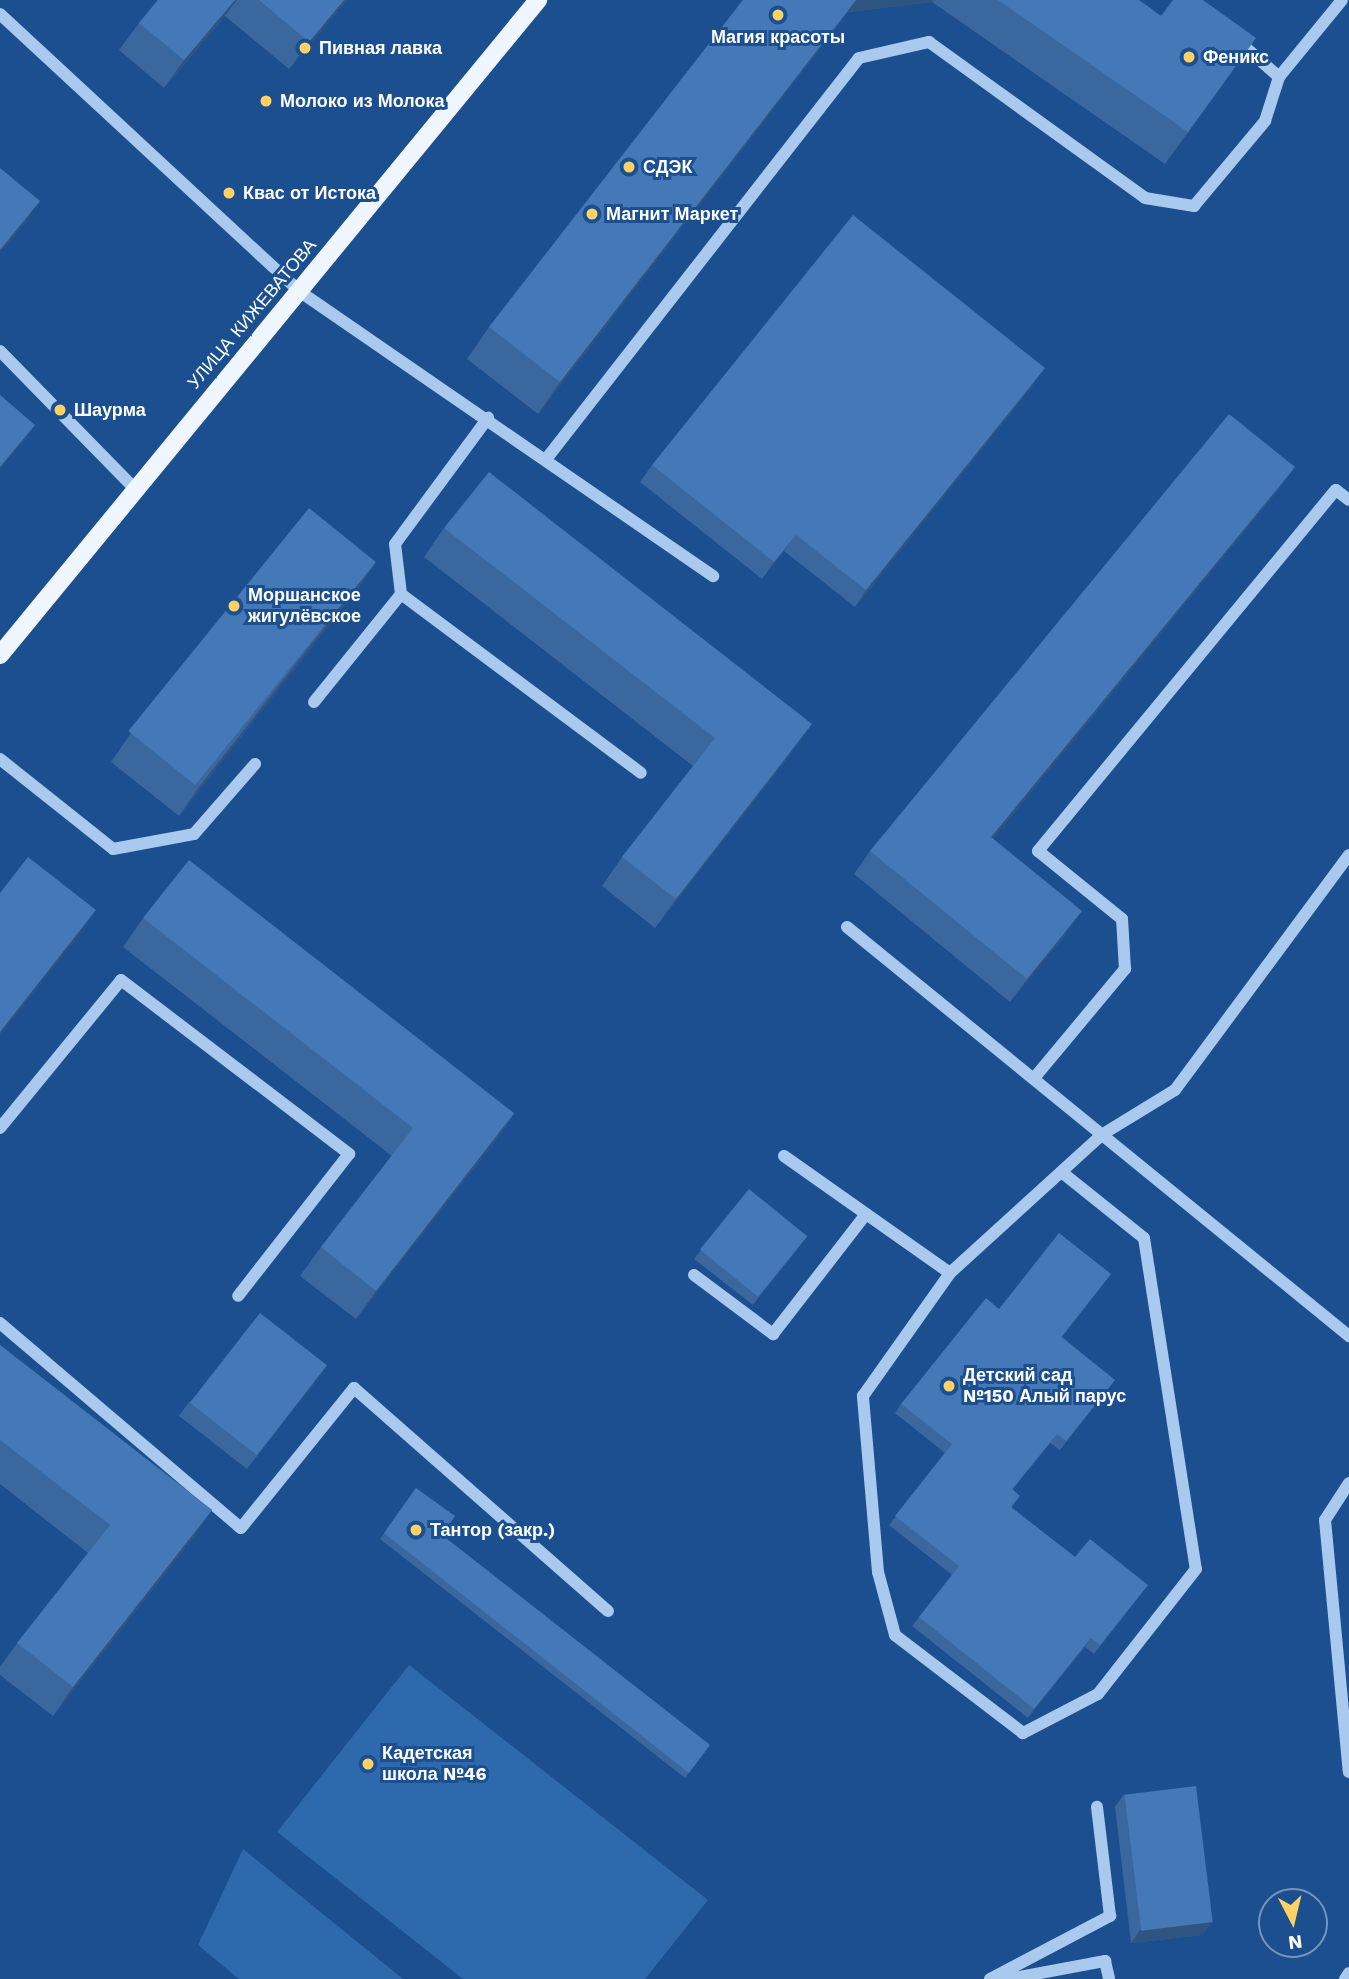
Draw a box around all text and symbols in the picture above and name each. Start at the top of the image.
marker: Магия красоты [770,7,786,23]
place label: Магия красоты [711,26,845,48]
place label: Пивная лавка [319,37,442,59]
marker: Пивная лавка [297,40,313,56]
place label: Феникс [1203,46,1269,68]
marker: Феникс [1181,49,1197,65]
place label: Молоко из Молока [280,90,445,112]
marker: Молоко из Молока [258,93,274,109]
place label: СДЭК [643,156,692,178]
marker: СДЭК [621,159,637,175]
place label: Квас от Истока [243,182,376,204]
marker: Квас от Истока [221,185,237,201]
place label: Магнит Маркет [606,203,738,225]
marker: Магнит Маркет [584,206,600,222]
street label: УЛИЦА КИЖЕВАТОВА [183,235,321,393]
place label: Шаурма [74,399,146,421]
marker: Шаурма [52,402,68,418]
place label: Моршанское жигулёвское [248,585,361,628]
marker: Моршанское жигулёвское [226,598,242,614]
place label: Детский сад №150 Алый парус [963,1365,1126,1408]
marker: Детский сад №150 Алый парус [941,1378,957,1394]
place label: Тантор (закр.) [430,1519,555,1541]
marker: Тантор (закр.) [408,1522,424,1538]
place label: Кадетская школа №46 [382,1743,487,1786]
marker: Кадетская школа №46 [360,1756,376,1772]
north arrow [1258,1888,1328,1958]
text: N [1287,1930,1304,1955]

